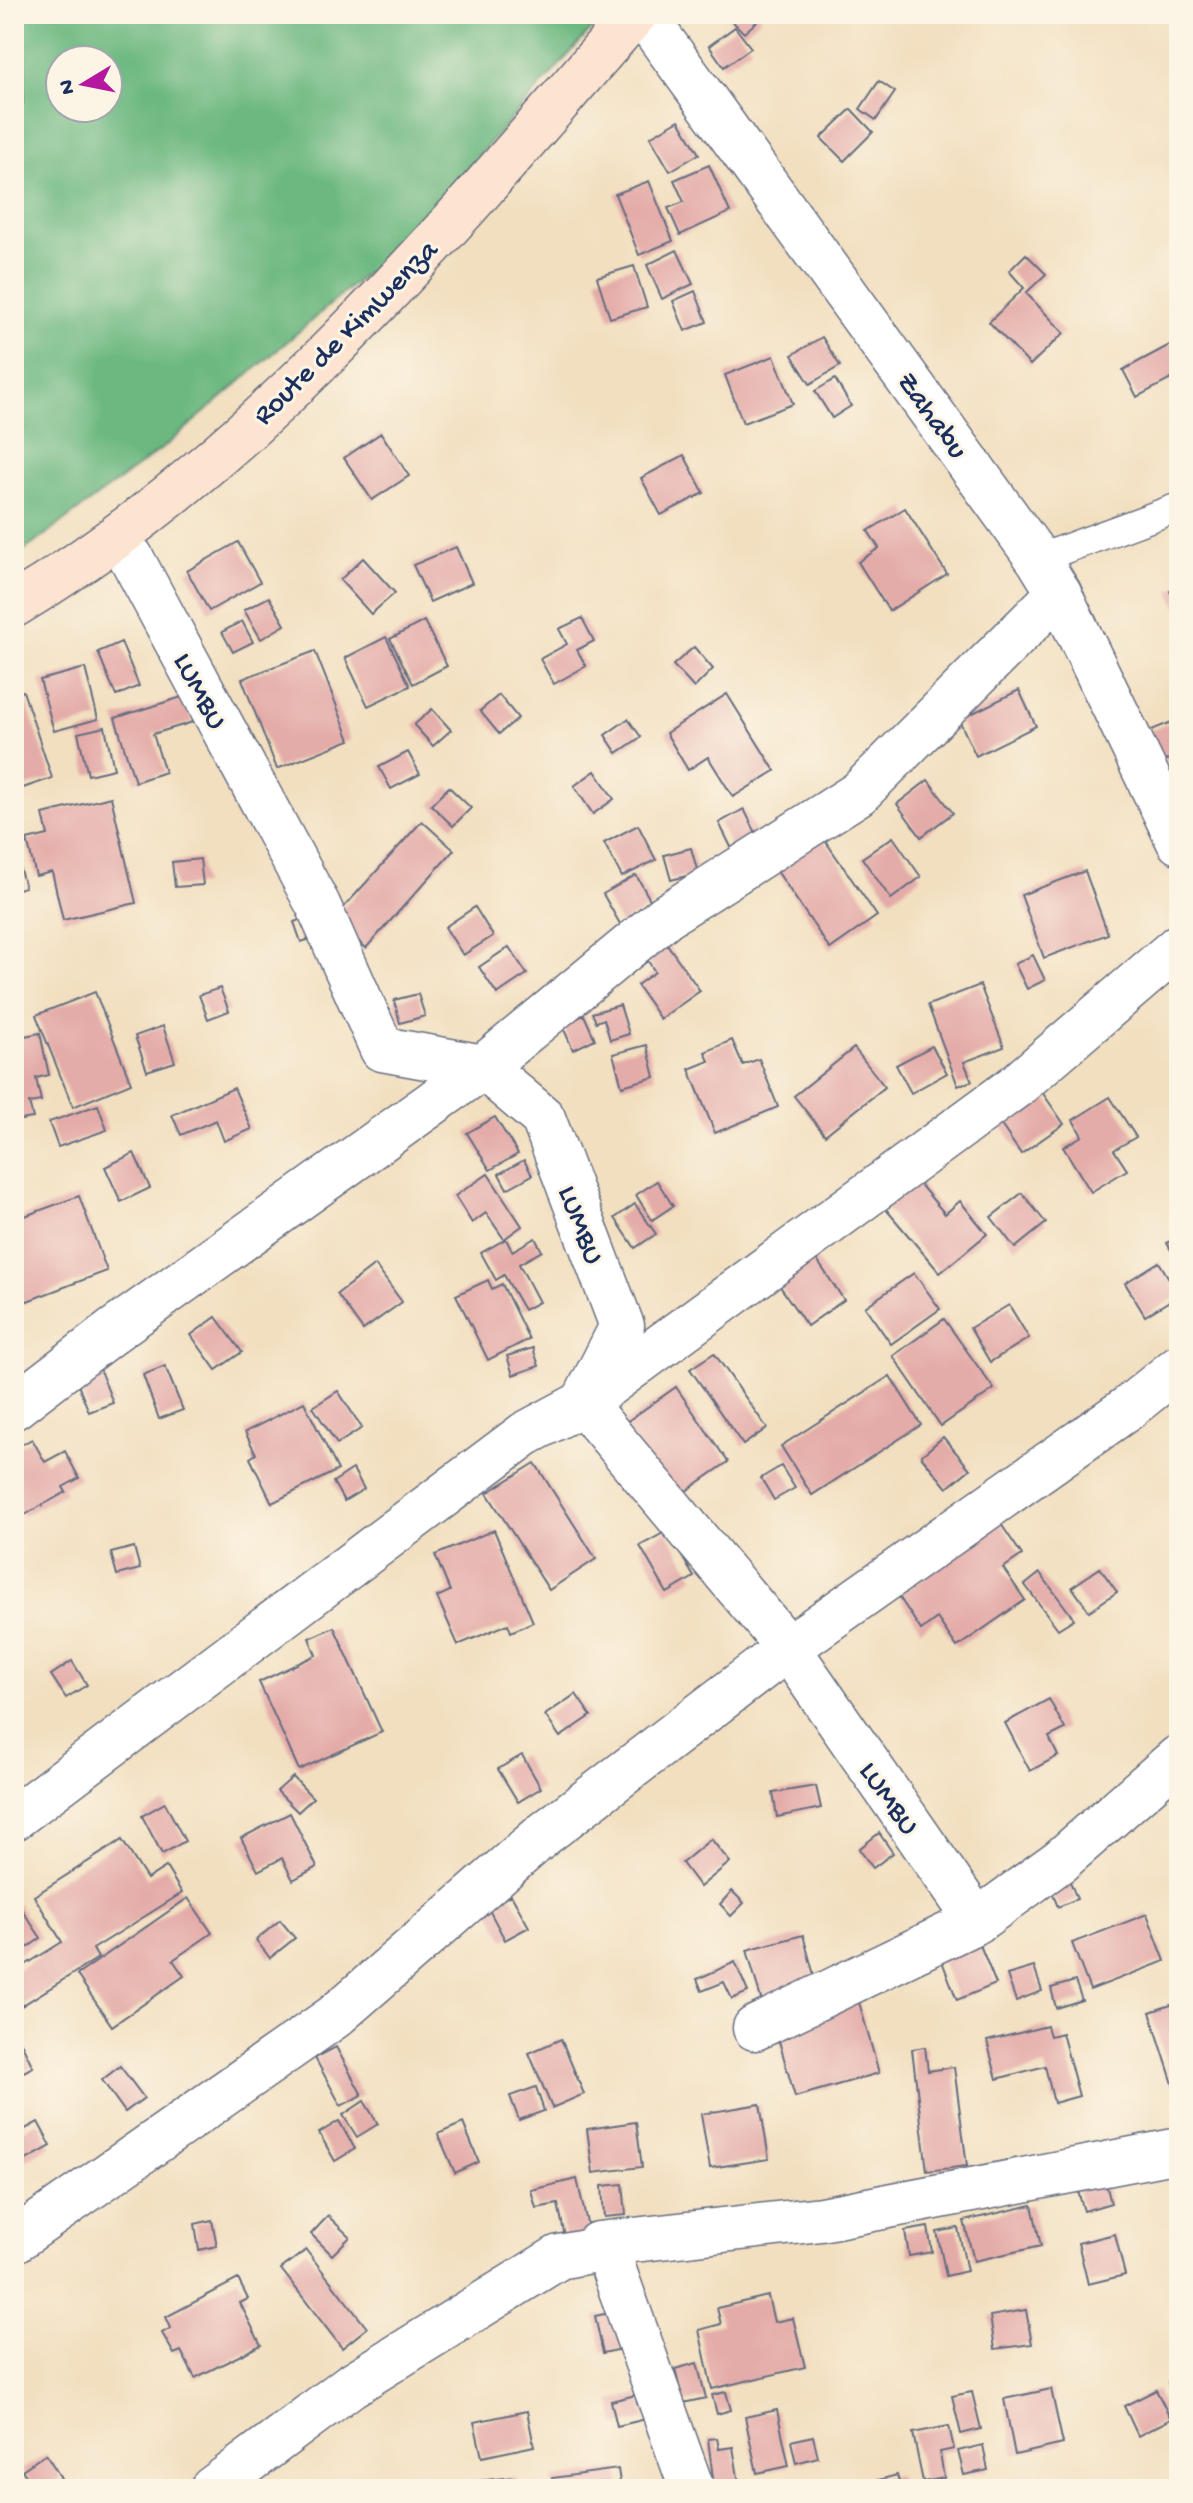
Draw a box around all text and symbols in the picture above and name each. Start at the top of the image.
north arrow [44,44,124,124]
text: N [54,77,82,96]
street label: Route de Kimwenza [247,233,448,434]
street label: Zahabu [887,366,974,467]
street label: LUMBU [163,648,233,736]
street label: LUMBU [548,1181,610,1270]
street label: LUMBU [850,1756,925,1843]

